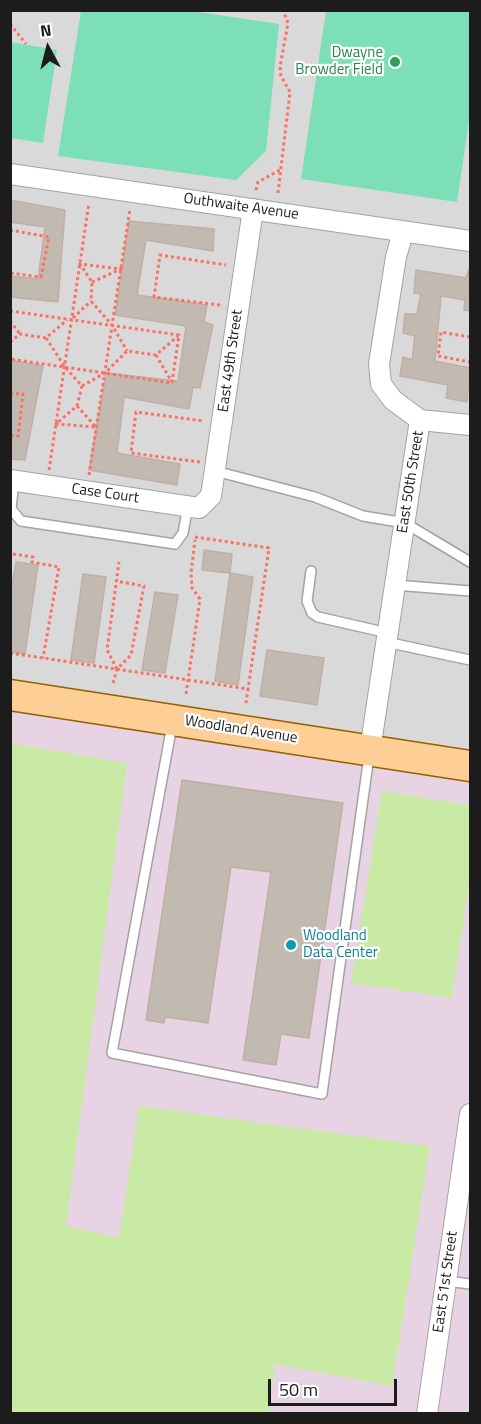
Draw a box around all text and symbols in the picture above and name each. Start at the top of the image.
north arrow [18,18,78,78]
text: N [39,18,53,43]
place label: Dwayne Browder Field [295,44,383,79]
marker: Dwayne Browder Field [388,55,402,69]
street label: Outhwaite Avenue [182,190,300,224]
street label: East 49th Street [215,309,247,413]
street label: East 50th Street [394,430,428,534]
street label: Case Court [70,480,140,508]
street label: Woodland Avenue [183,712,299,748]
place label: Woodland Data Center [303,927,378,962]
marker: Woodland Data Center [284,938,298,952]
street label: East 51st Street [430,1230,462,1334]
scale bar [271,1367,400,1405]
text: 50 m [279,1376,318,1403]

